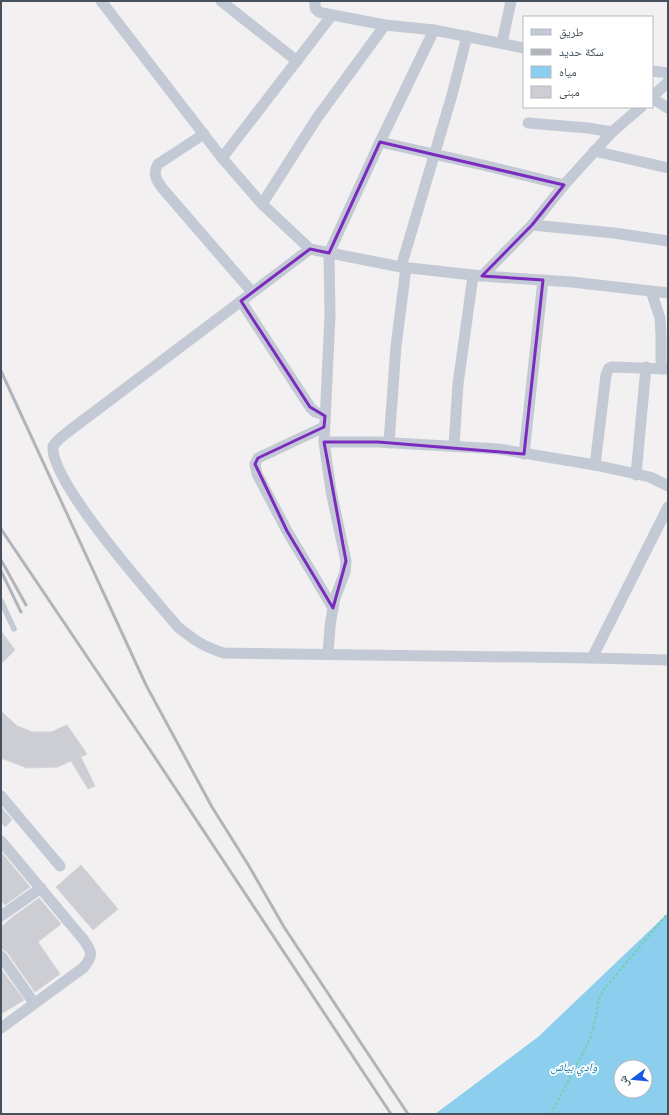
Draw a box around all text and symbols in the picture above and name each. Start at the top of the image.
legend [523,16,653,108]
text: طريق [559,25,584,39]
text: سكة حديد [559,45,604,59]
text: مياه [559,65,577,79]
text: مبنى [559,85,580,99]
north arrow [613,1059,653,1099]
water label: وادي بياش [551,1060,598,1077]
text: ش [616,1074,633,1089]

